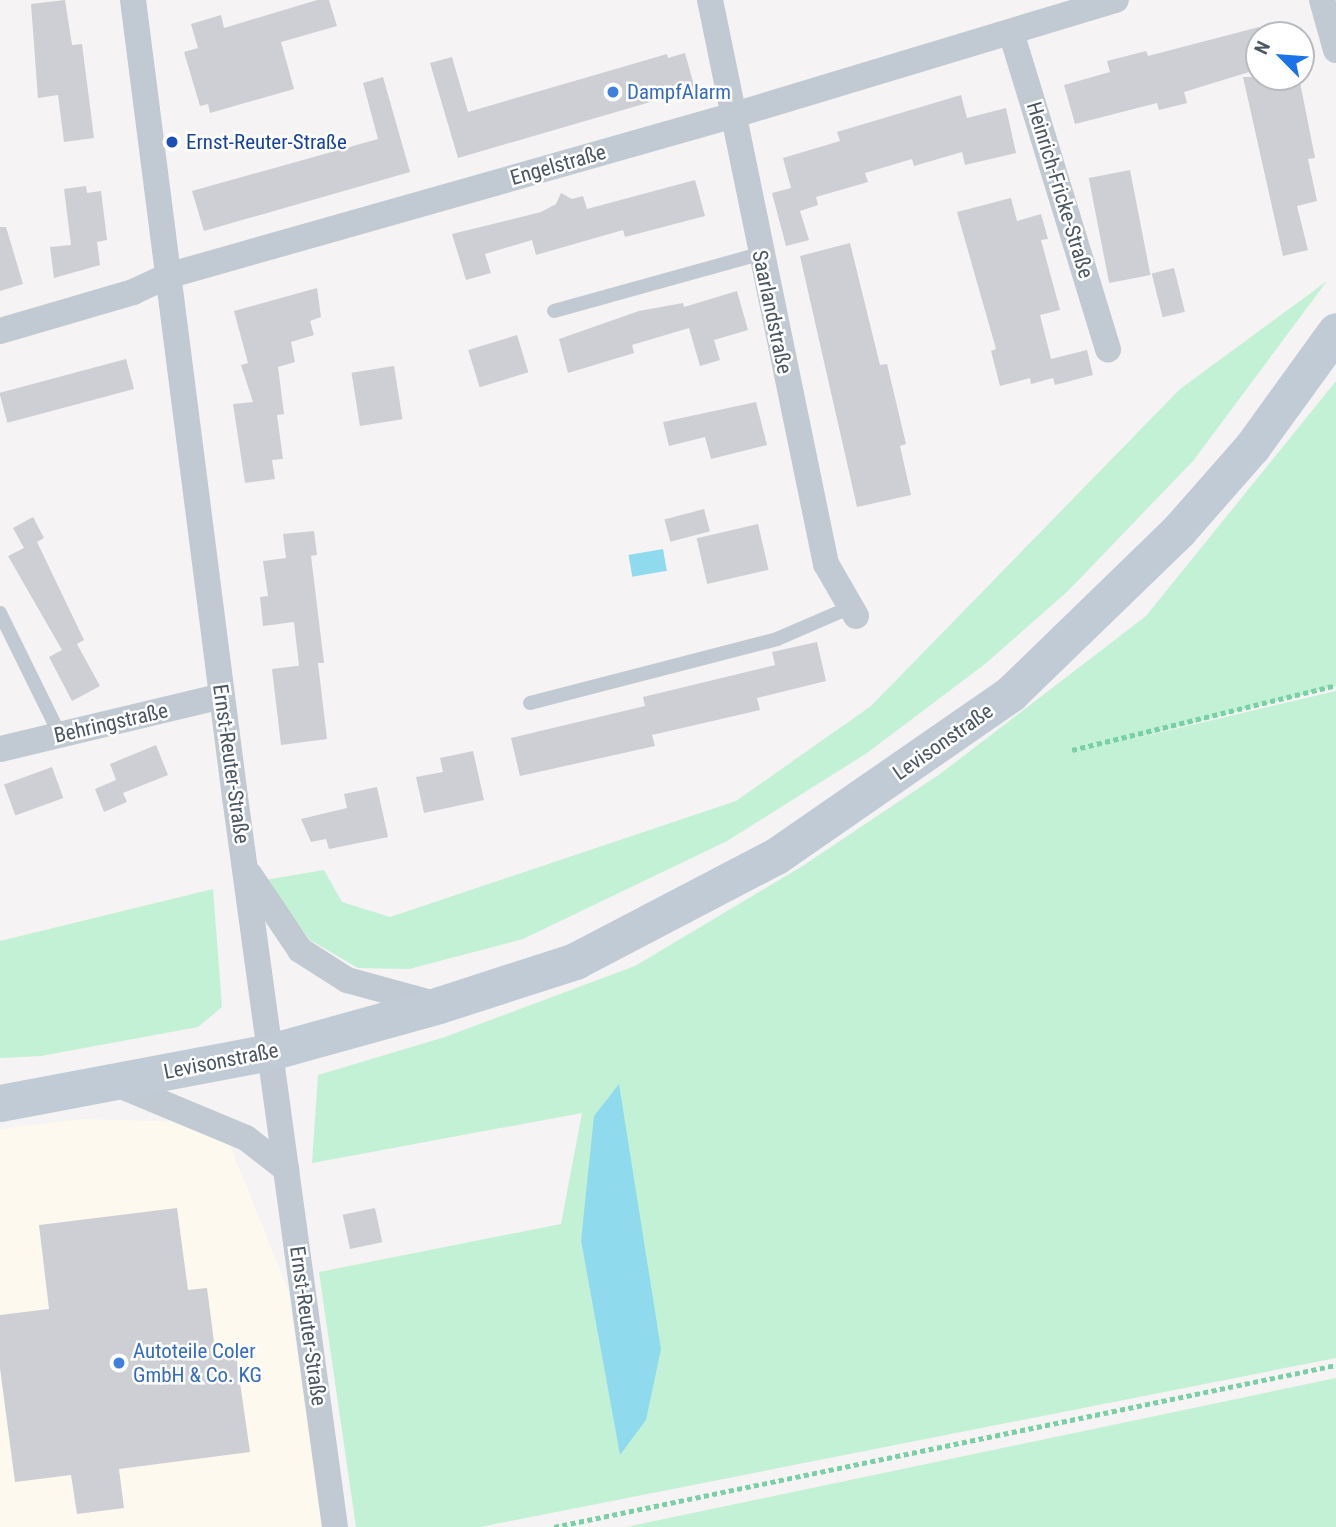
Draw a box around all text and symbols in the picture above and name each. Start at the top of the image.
north arrow [1245,21,1315,91]
text: N [1249,38,1275,58]
place label: DampfAlarm [627,79,731,105]
marker: DampfAlarm [605,84,621,100]
street label: Heinrich-Fricke-Straße [1021,99,1099,281]
place label: Ernst-Reuter-Straße [186,129,347,155]
marker: Ernst-Reuter-Straße [164,134,180,150]
street label: Engelstraße [507,139,609,191]
street label: Saarlandstraße [747,248,797,376]
street label: Ernst-Reuter-Straße [207,683,255,845]
street label: Behringstraße [52,698,170,748]
street label: Levisonstraße [888,698,998,786]
street label: Levisonstraße [161,1038,281,1084]
street label: Ernst-Reuter-Straße [284,1245,332,1407]
place label: Autoteile Coler GmbH & Co. KG [133,1338,262,1388]
marker: Autoteile Coler GmbH & Co. KG [111,1355,127,1371]

